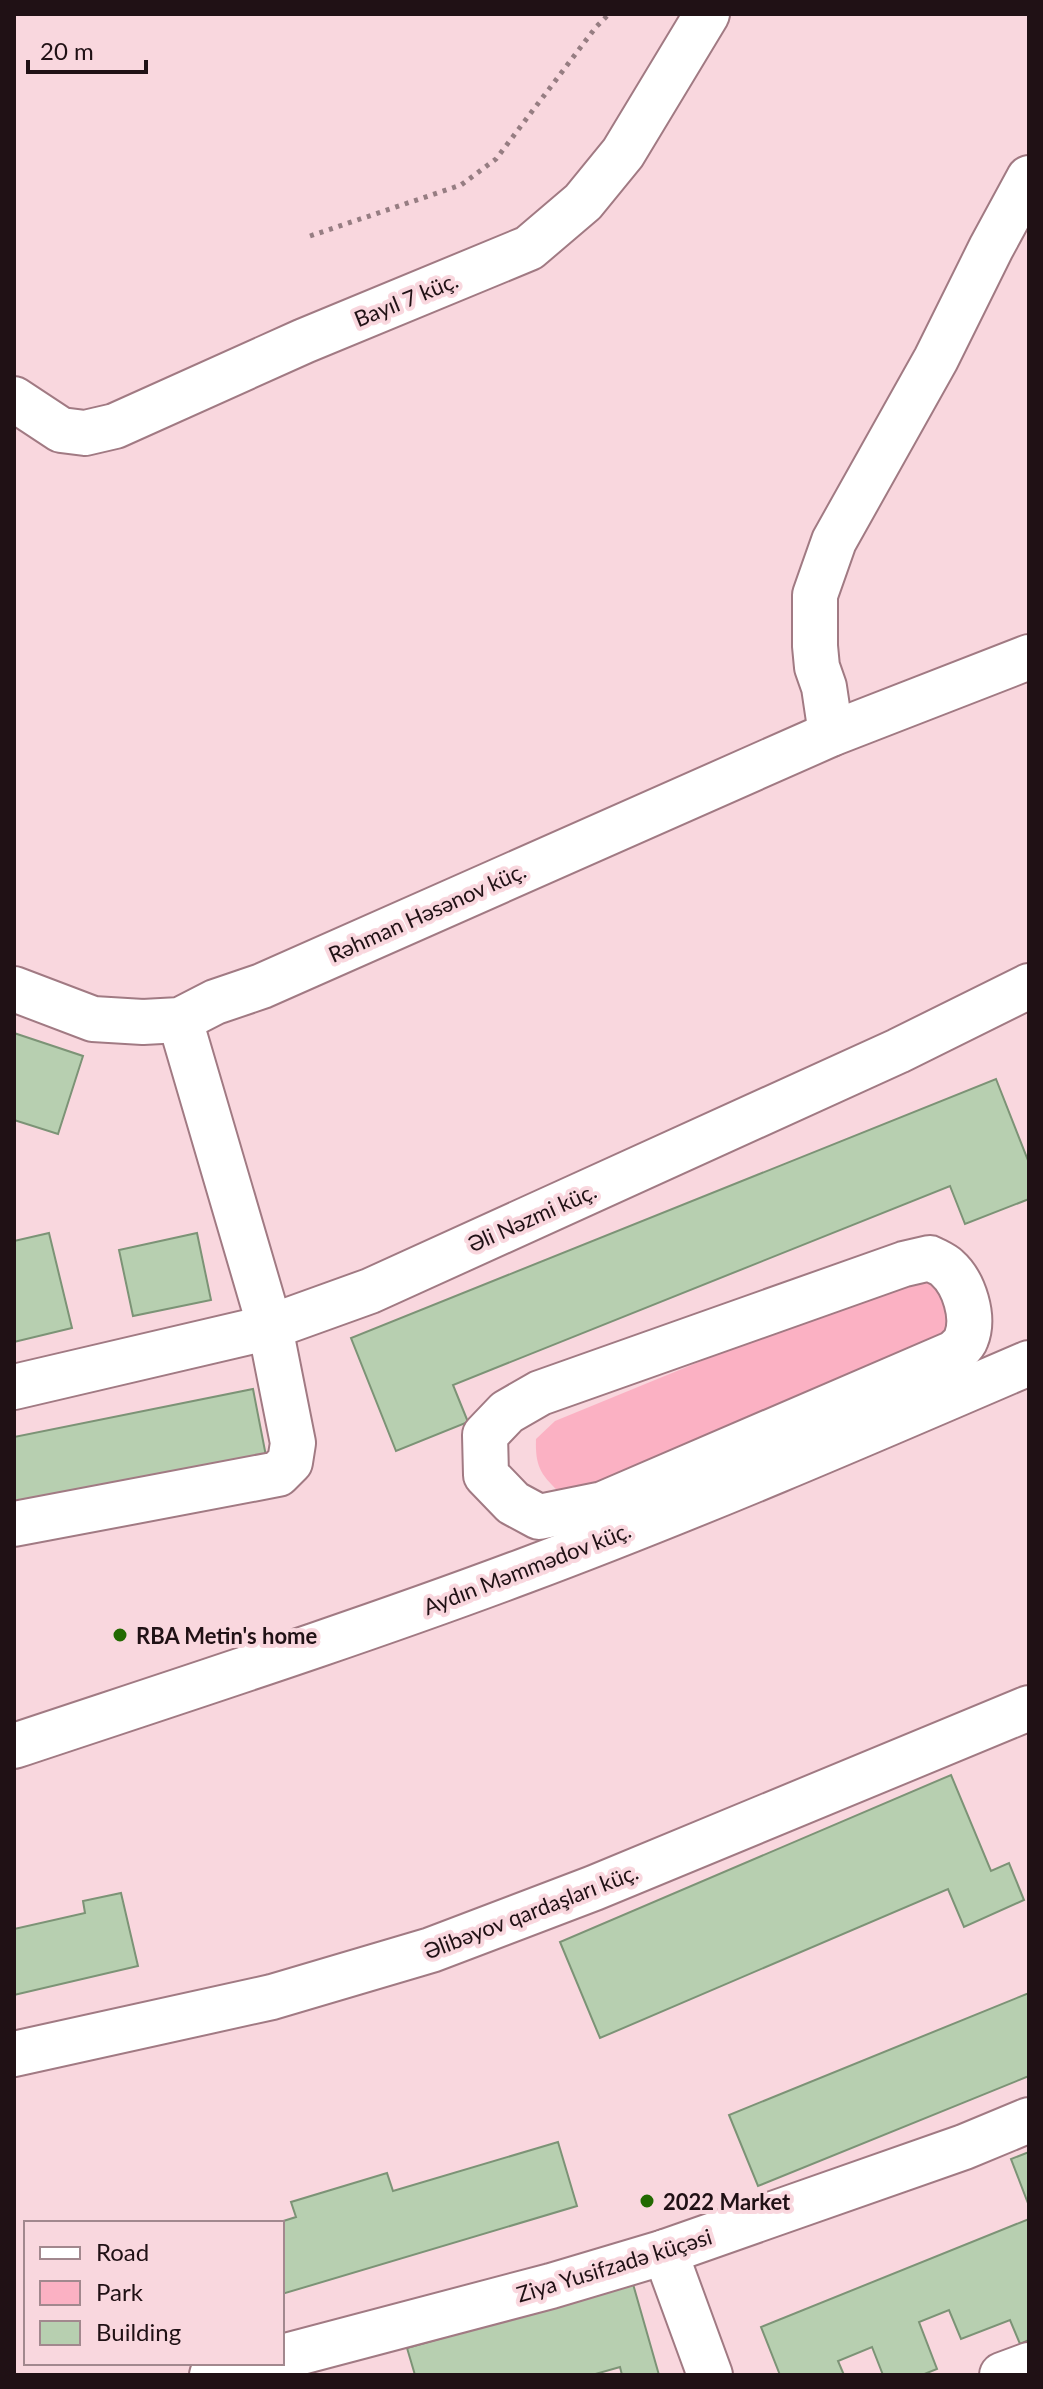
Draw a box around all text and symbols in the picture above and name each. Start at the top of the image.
scale bar [28,24,146,74]
text: 20 m [40,36,94,65]
street label: Bayıl 7 küç. [350,266,462,332]
street label: Rəhman Həsənov küç. [324,856,530,968]
street label: Əli Nəzmi küç. [464,1177,600,1257]
street label: Aydın Məmmədov küç. [419,1516,635,1620]
place label: RBA Metin's home [136,1622,317,1649]
marker: RBA Metin's home [111,1626,129,1644]
street label: Əlibəyov qardaşları küç. [420,1858,642,1964]
place label: 2022 Market [663,2188,791,2215]
marker: 2022 Market [638,2192,656,2210]
legend [24,2221,284,2365]
street label: Ziya Yusifzadə küçəsi [513,2222,715,2308]
text: Road [96,2237,149,2266]
text: Park [96,2277,144,2306]
text: Building [96,2317,181,2346]

